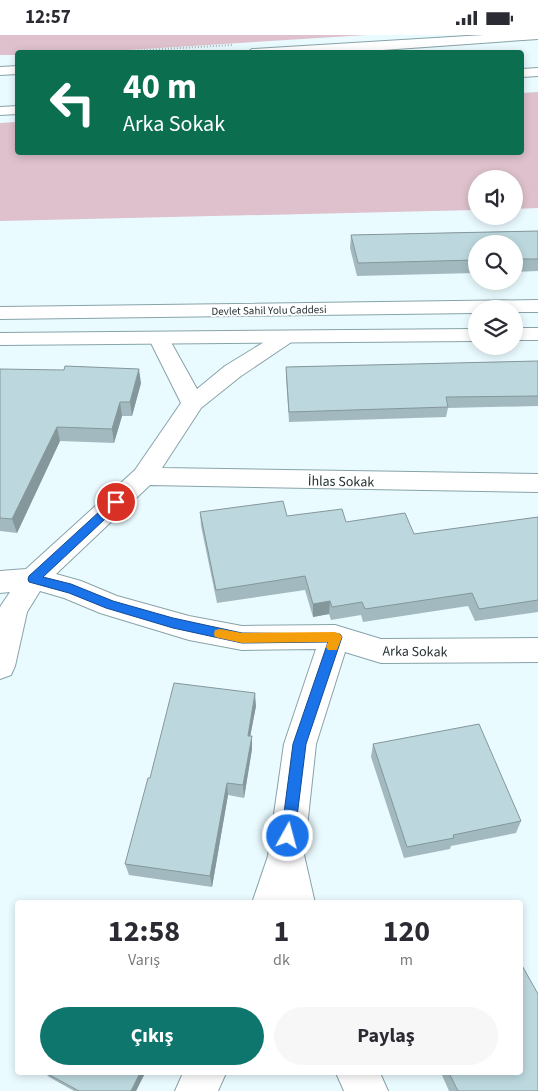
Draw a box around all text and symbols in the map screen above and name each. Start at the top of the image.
text: 12:57 [25,4,71,31]
text: 40 m [123,62,197,112]
icon: left [40,70,105,135]
text: Arka Sokak [123,108,225,140]
map controls [468,170,523,355]
button: sound [468,170,523,225]
button: search [468,235,523,290]
button: layers [468,300,523,355]
street label: Devlet Sahil Yolu Caddesi [211,302,327,319]
street label: İhlas Sokak [308,471,374,493]
pin [95,481,137,523]
icon: arrive [102,488,130,516]
street label: Arka Sokak [382,641,448,663]
position arrow [261,809,313,861]
text: 12:58 [108,910,180,953]
text: 1 [273,910,289,953]
text: 120 [383,910,430,953]
text: Varış [128,949,160,971]
text: dk [273,949,290,971]
text: m [400,949,413,971]
button: Çıkış [40,1007,264,1065]
button: Paylaş [274,1007,498,1065]

